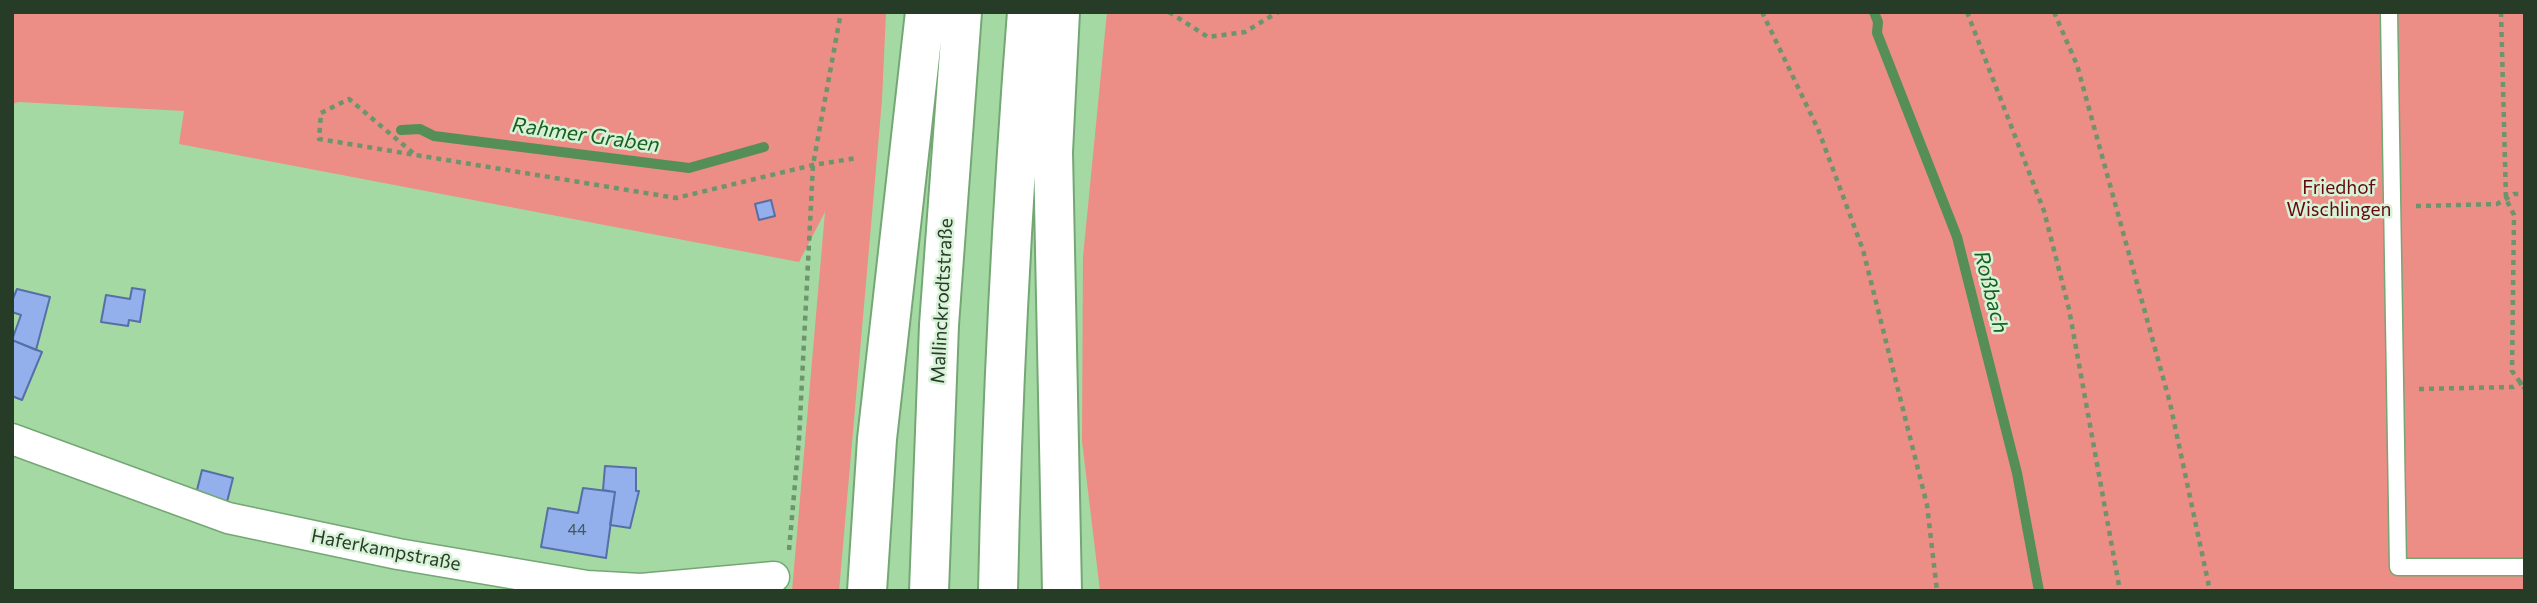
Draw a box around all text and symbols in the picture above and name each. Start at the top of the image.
water label: Rahmer Graben [511,112,661,158]
park label: Friedhof Wischlingen [2287,177,2391,221]
street label: Mallinckrodtstraße [926,218,958,384]
water label: Roßbach [1969,248,2013,336]
house number: 44 [567,520,587,540]
street label: Haferkampstraße [309,524,463,576]

